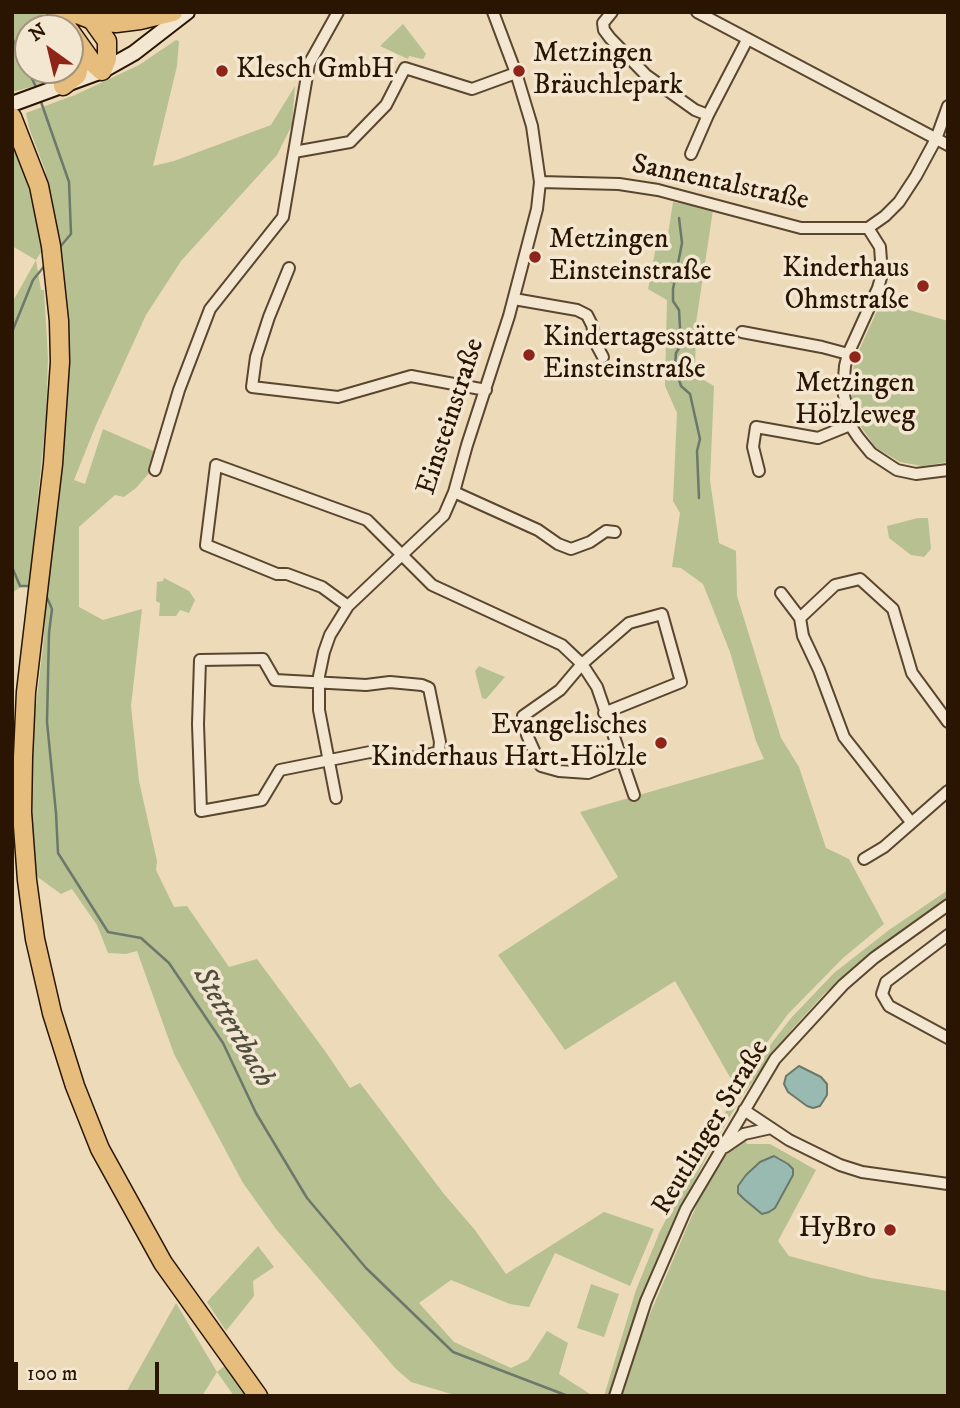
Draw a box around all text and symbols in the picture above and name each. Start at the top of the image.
north arrow [14,14,84,84]
text: N [25,19,51,47]
place label: Metzingen Bräuchlepark [533,38,683,104]
place label: Klesch GmbH [236,54,394,88]
marker: Klesch GmbH [214,63,230,79]
marker: Metzingen Bräuchlepark [511,63,527,79]
street label: Sannentalstraße [628,149,812,219]
place label: Metzingen Einsteinstraße [549,224,712,290]
marker: Metzingen Einsteinstraße [527,249,543,265]
place label: Kinderhaus Ohmstraße [782,253,909,319]
marker: Kinderhaus Ohmstraße [915,278,931,294]
place label: Kindertagesstätte Einsteinstraße [543,322,736,388]
street label: Einsteinstraße [411,334,493,500]
marker: Kindertagesstätte Einsteinstraße [521,347,537,363]
marker: Metzingen Hölzleweg [847,349,863,365]
place label: Metzingen Hölzleweg [795,368,915,434]
place label: Evangelisches Kinderhaus Hart-Hölzle [371,710,647,776]
marker: Evangelisches Kinderhaus Hart-Hölzle [653,735,669,751]
water label: Stettertbach [183,961,281,1095]
street label: Reutlinger Straße [646,1034,778,1222]
place label: HyBro [799,1213,876,1247]
marker: HyBro [882,1222,898,1238]
scale bar [18,1348,163,1392]
text: 100 m [27,1361,78,1387]

